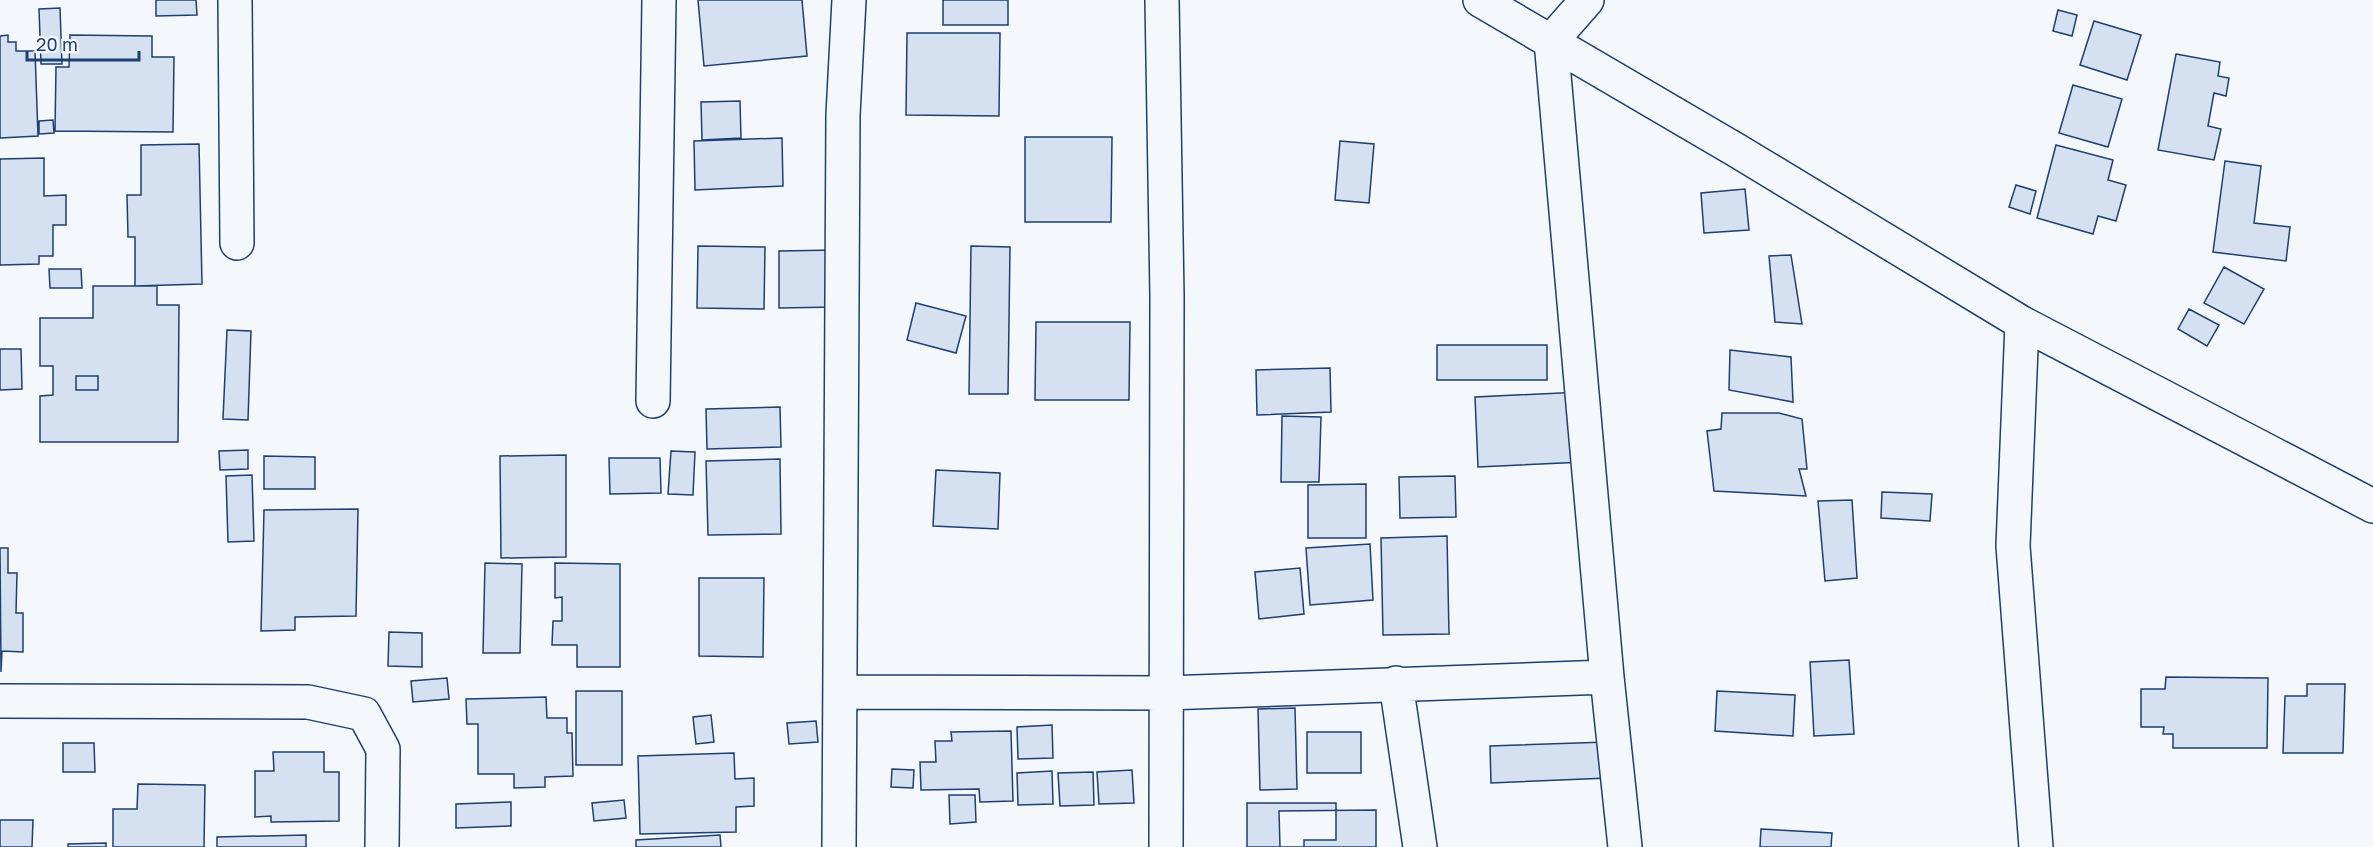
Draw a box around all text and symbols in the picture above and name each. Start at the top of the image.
scale bar [27,24,140,62]
text: 20 m [36,33,78,55]

